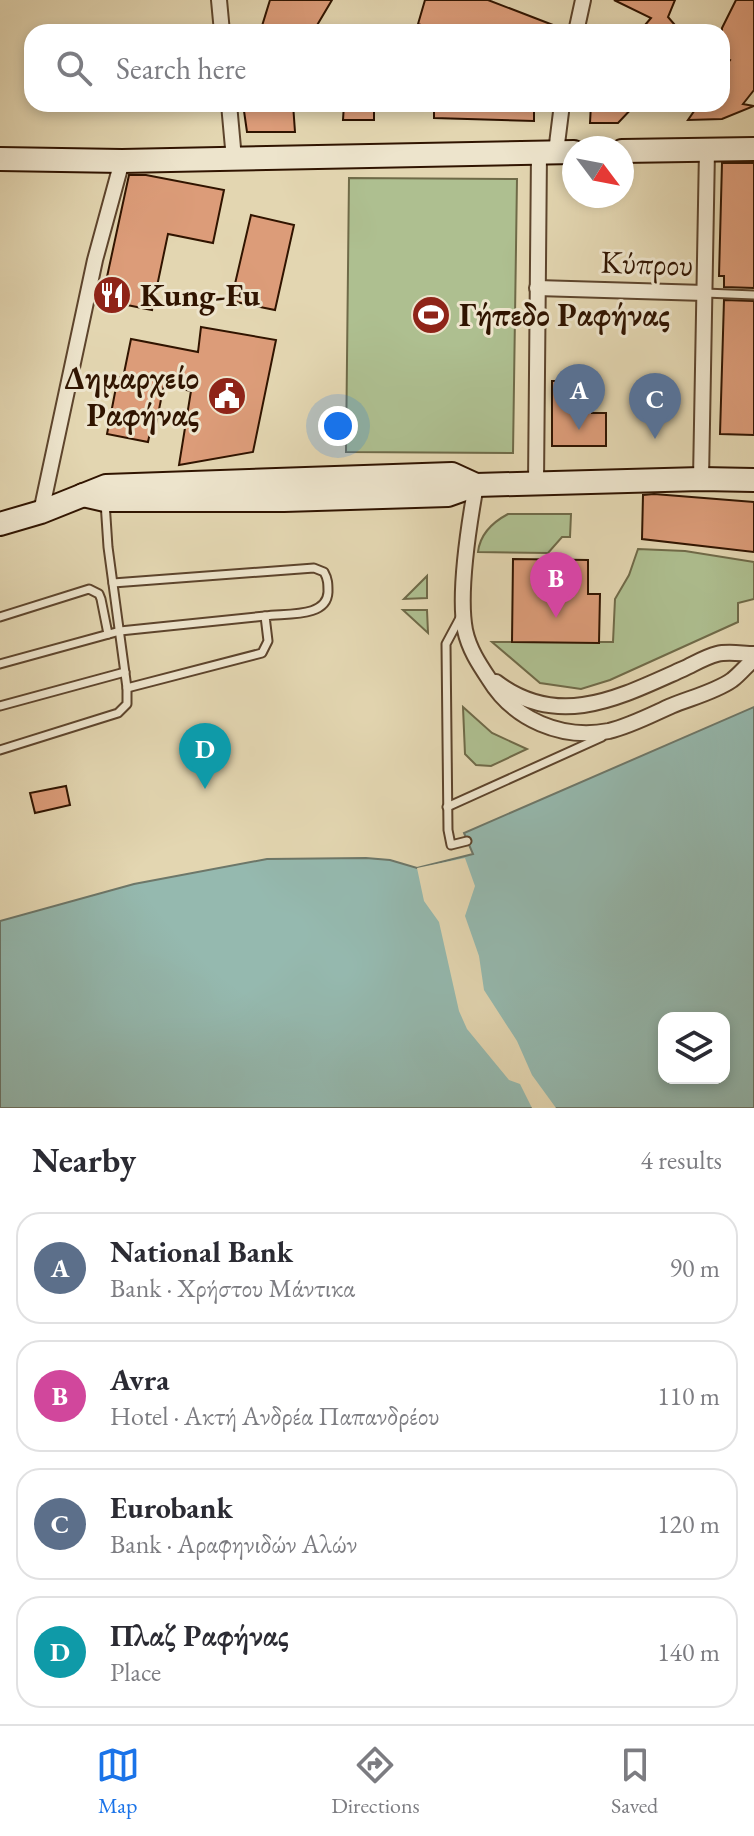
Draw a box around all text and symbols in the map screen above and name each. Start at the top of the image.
search box [24,24,730,112]
icon: search [52,46,96,90]
text: Search here [116,49,246,88]
north arrow [562,136,634,208]
street label: Κύπρου [600,240,694,286]
restaurant icon: Kung-Fu [91,274,133,316]
place label: Kung-Fu [140,274,260,316]
sports icon: Γήπεδο Ραφήνας [410,294,452,336]
place label: Γήπεδο Ραφήνας [459,294,670,336]
place label: Δημαρχείο Ραφήνας [64,357,199,436]
pin: A [553,364,605,430]
pin: C [629,373,681,439]
public building icon: Δημαρχείο Ραφήνας [206,375,248,417]
your location [318,406,358,446]
pin: B [530,552,582,618]
pin: D [179,723,231,789]
map controls [658,1012,730,1084]
button: layers [658,1012,730,1084]
text: Nearby [32,1138,136,1182]
text: 4 results [641,1143,722,1177]
text: National Bank [110,1232,293,1271]
text: A [51,1251,69,1285]
text: 90 m [670,1251,720,1285]
text: Bank · Χρήστου Μάντικα [110,1271,355,1305]
text: Avra [110,1360,169,1399]
text: B [52,1379,68,1413]
text: 110 m [657,1379,720,1413]
text: Hotel · Ακτή Ανδρέα Παπανδρέου [110,1399,440,1433]
text: Eurobank [110,1488,233,1527]
text: C [51,1507,69,1541]
text: 120 m [657,1507,720,1541]
text: Bank · Αραφηνιδών Αλών [110,1527,357,1561]
text: Πλαζ Ραφήνας [110,1616,289,1655]
text: D [50,1635,70,1669]
text: 140 m [657,1635,720,1669]
text: Place [110,1655,161,1689]
tab: Map [96,1743,140,1820]
tab: Directions [331,1743,420,1820]
tab: Saved [611,1743,658,1820]

